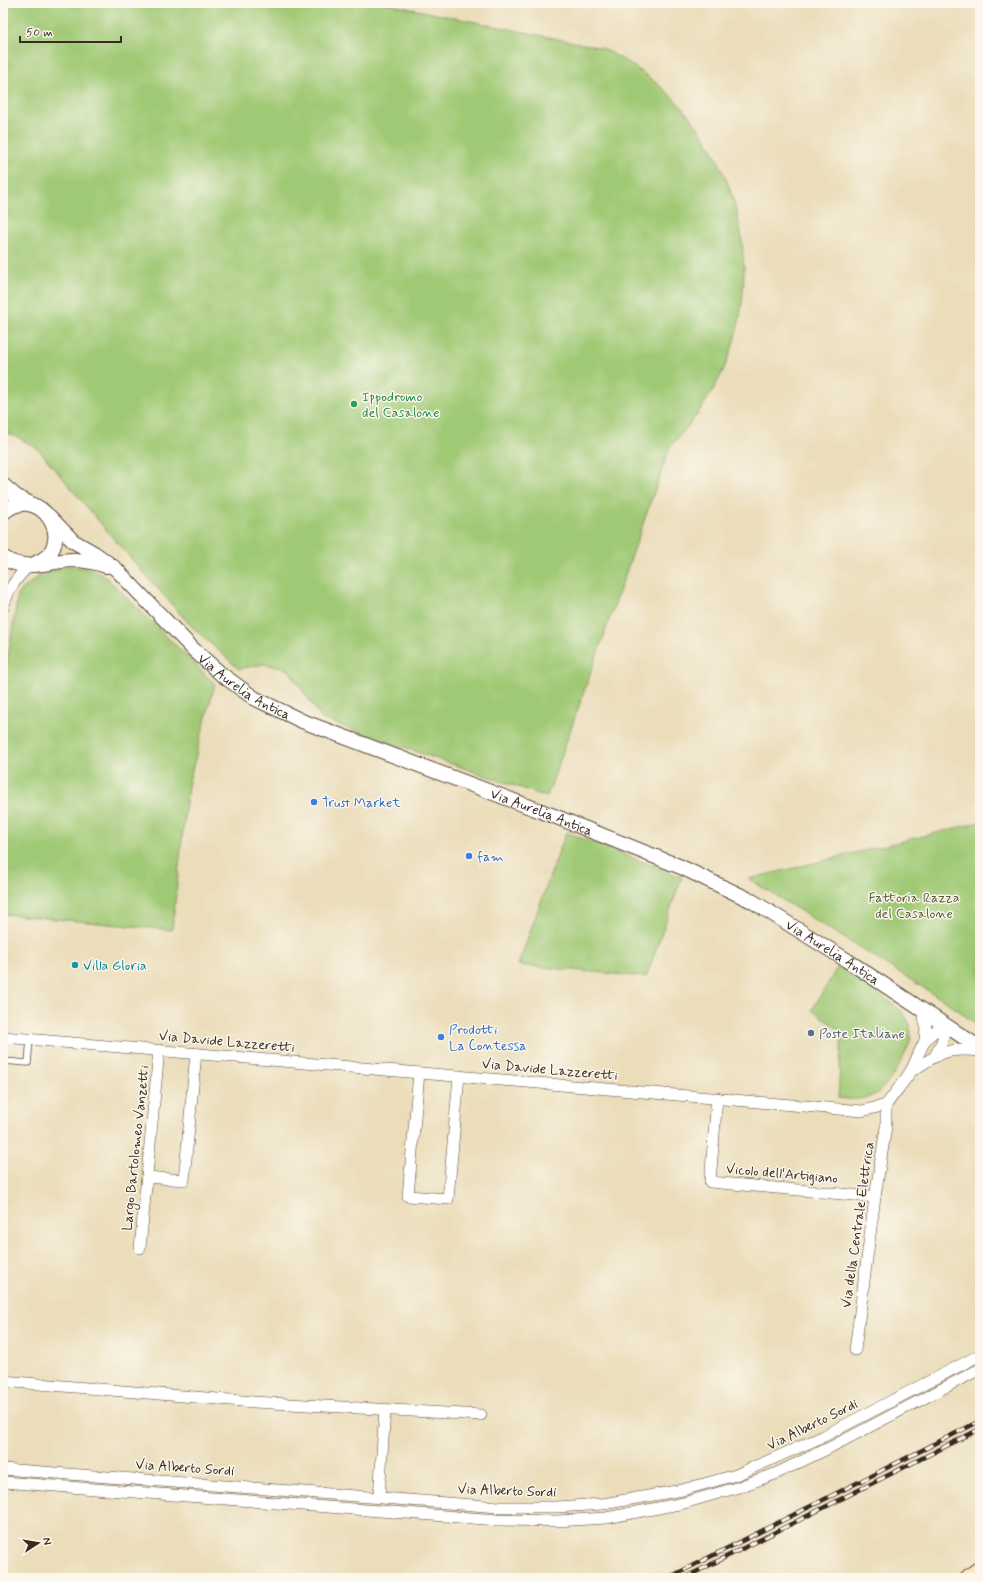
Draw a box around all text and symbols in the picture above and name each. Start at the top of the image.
scale bar [20,18,121,44]
text: 50 m [26,25,53,41]
place label: Ippodromo del Casalone [362,388,440,422]
marker: Ippodromo del Casalone [349,399,359,409]
street label: Via Aurelia Antica [194,650,293,724]
street label: Via Aurelia Antica [488,785,595,841]
place label: Trust Market [322,794,401,812]
marker: Trust Market [309,797,319,807]
place label: fam [477,848,504,866]
marker: fam [464,851,474,861]
park label: Fattoria Razza del Casalone [868,889,960,923]
street label: Via Aurelia Antica [782,916,883,989]
place label: Villa Gloria [83,957,147,975]
marker: Villa Gloria [70,960,80,970]
place label: Prodotti La Contessa [449,1021,527,1055]
place label: Poste Italiane [819,1025,905,1043]
street label: Via Davide Lazzeretti [158,1027,296,1057]
marker: Poste Italiane [806,1028,816,1038]
marker: Prodotti La Contessa [436,1032,446,1042]
street label: Via Davide Lazzeretti [481,1055,619,1085]
street label: Largo Bartolomeo Vanzetti [118,1064,155,1232]
street label: Via della Centrale Elettrica [837,1141,879,1309]
street label: Vicolo dell'Artigiano [725,1160,838,1188]
street label: Via Alberto Sordi [764,1395,861,1455]
street label: Via Alberto Sordi [135,1456,235,1480]
street label: Via Alberto Sordi [457,1480,557,1502]
north arrow [18,1523,58,1563]
text: N [39,1536,54,1546]

